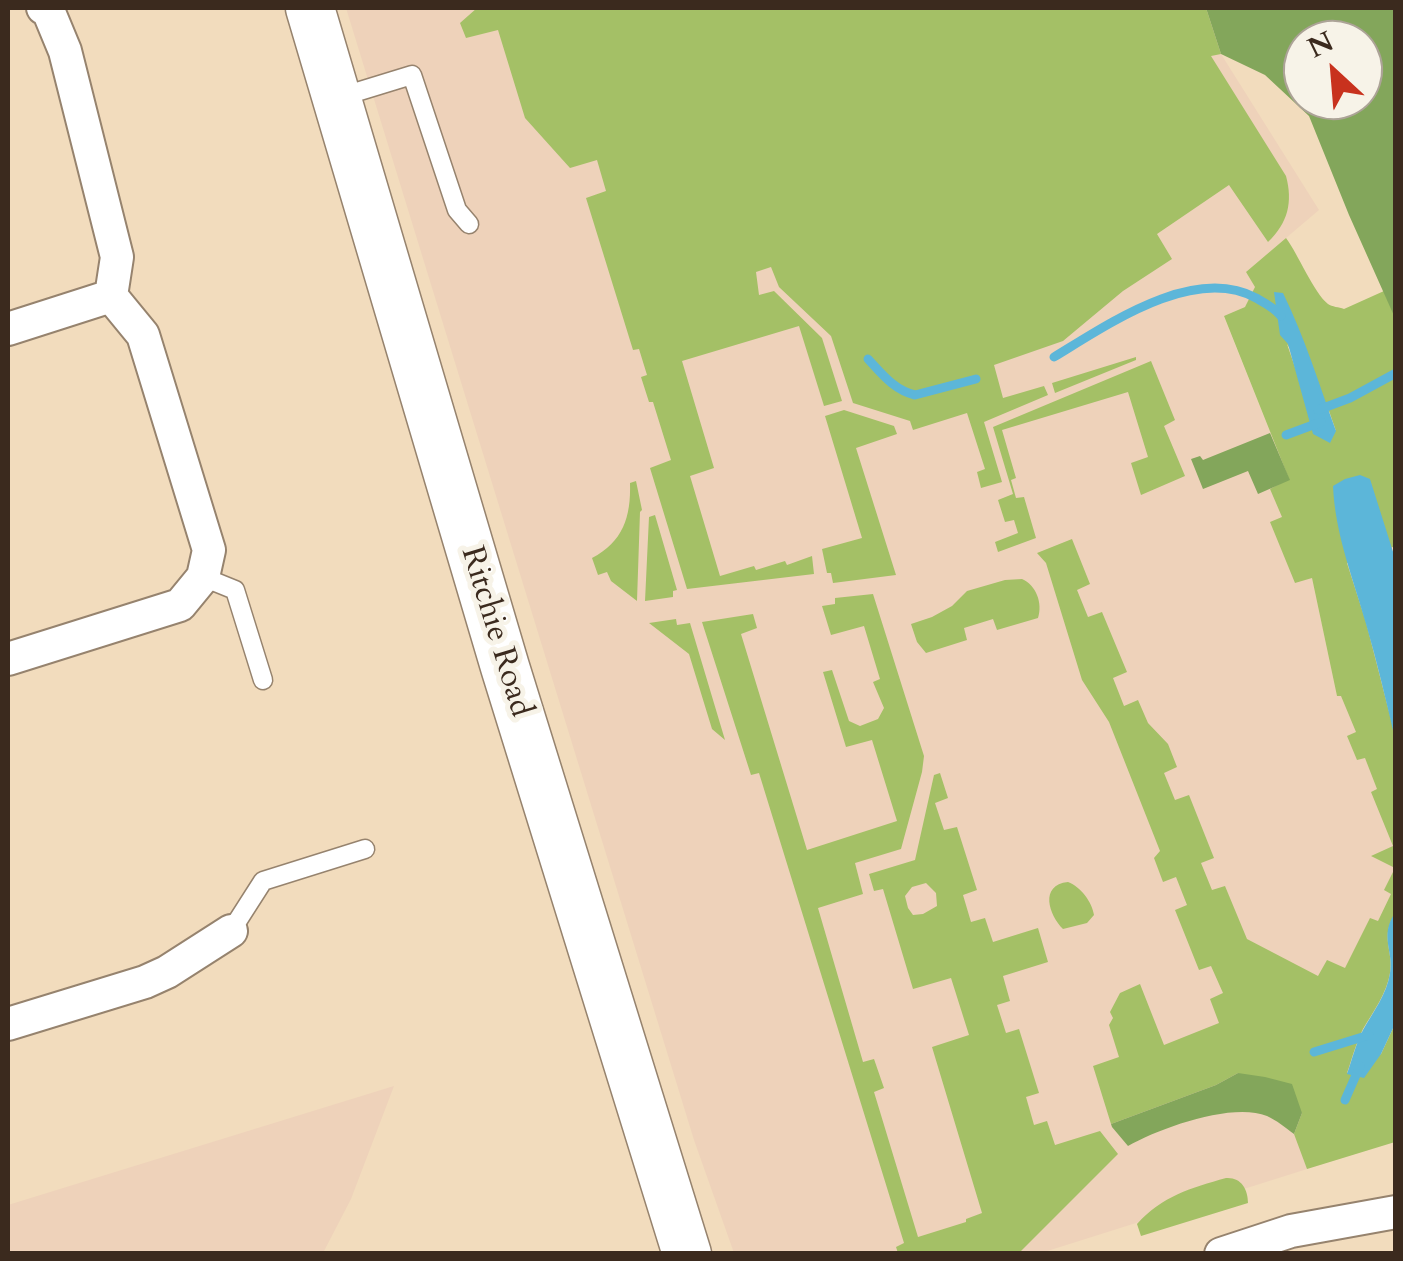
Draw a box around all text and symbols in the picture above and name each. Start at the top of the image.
north arrow [1283,20,1383,120]
text: N [1301,22,1340,67]
street label: Ritchie Road [451,542,539,722]

